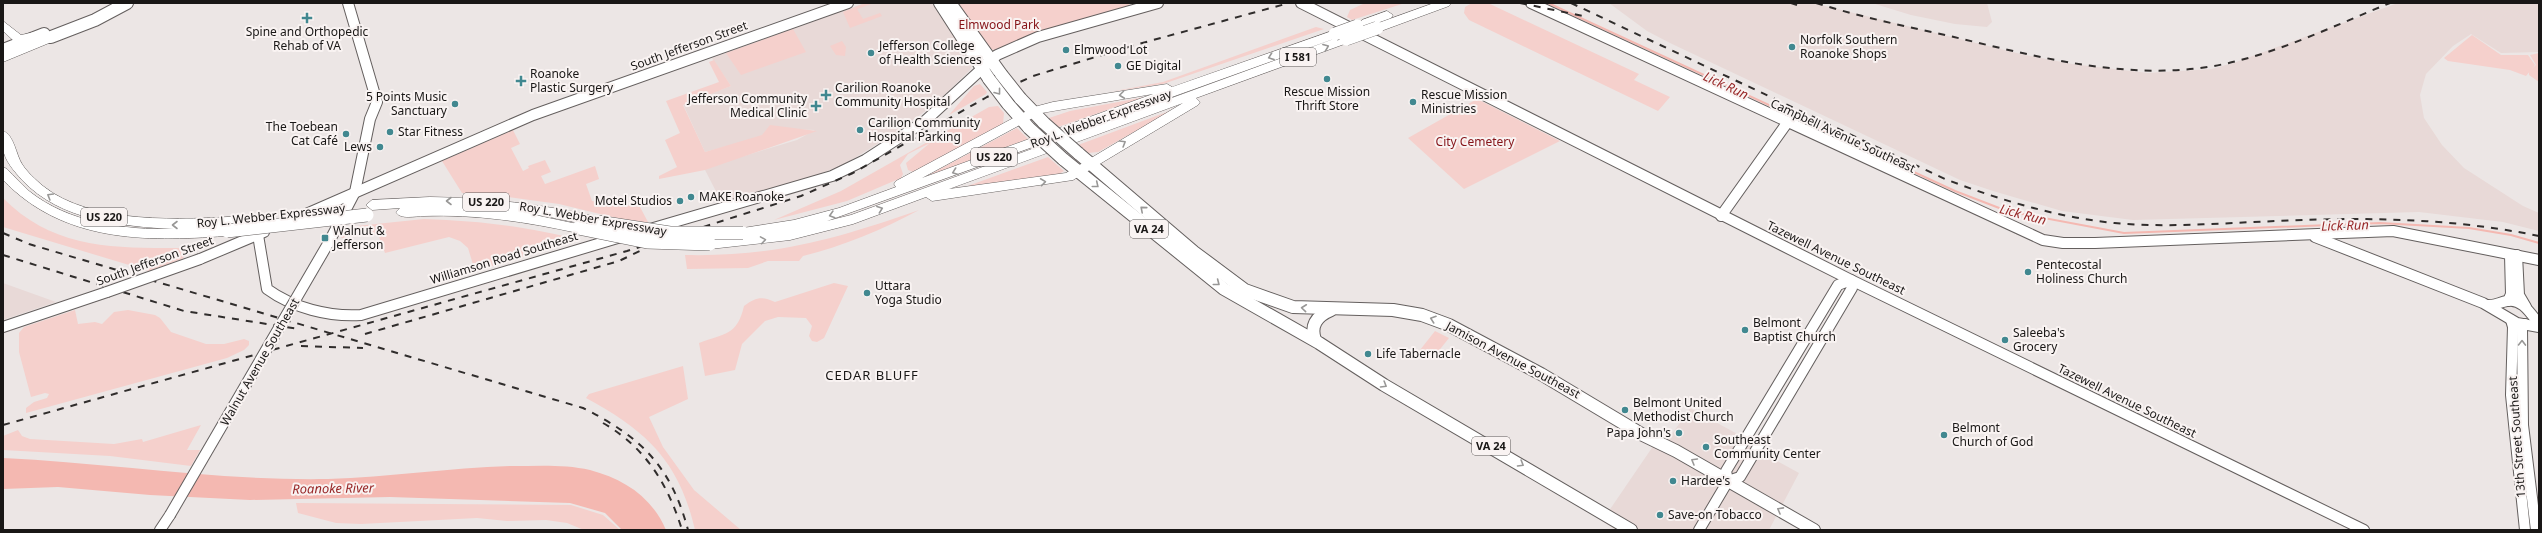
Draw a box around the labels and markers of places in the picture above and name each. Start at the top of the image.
marker: Spine and Orthopedic Rehab of VA [301,12,313,24]
place label: Spine and Orthopedic Rehab of VA [246,23,369,54]
place label: Norfolk Southern Roanoke Shops [1800,31,1898,62]
place label: Jefferson College of Health Sciences [878,37,982,68]
place label: Elmwood Lot [1074,41,1148,58]
marker: Norfolk Southern Roanoke Shops [1787,42,1797,52]
marker: Elmwood Lot [1061,45,1071,55]
marker: Jefferson College of Health Sciences [866,48,876,58]
place label: GE Digital [1126,57,1181,74]
marker: GE Digital [1113,61,1123,71]
place label: Roanoke Plastic Surgery [530,65,614,96]
marker: Rescue Mission Thrift Store [1322,74,1332,84]
marker: Roanoke Plastic Surgery [515,75,527,87]
place label: Carilion Roanoke Community Hospital [835,79,950,110]
place label: Rescue Mission Thrift Store [1284,83,1370,114]
place label: Rescue Mission Ministries [1421,86,1507,117]
place label: 5 Points Music Sanctuary [366,88,448,119]
marker: Carilion Roanoke Community Hospital [820,89,832,101]
place label: Jefferson Community Medical Clinic [687,90,808,121]
marker: Rescue Mission Ministries [1408,97,1418,107]
marker: 5 Points Music Sanctuary [450,99,460,109]
marker: Jefferson Community Medical Clinic [810,100,822,112]
place label: Carilion Community Hospital Parking [868,114,981,145]
place label: The Toebean Cat Café [266,118,338,149]
place label: Star Fitness [398,123,463,140]
marker: Carilion Community Hospital Parking [855,125,865,135]
marker: Star Fitness [385,127,395,137]
marker: The Toebean Cat Café [341,129,351,139]
place label: Lews [344,138,372,155]
marker: Lews [375,142,385,152]
place label: MAKE Roanoke [699,188,784,205]
place label: Motel Studios [595,192,672,209]
marker: MAKE Roanoke [686,192,696,202]
marker: Motel Studios [675,196,685,206]
place label: Walnut & Jefferson [332,222,385,253]
marker: Walnut & Jefferson [320,233,330,243]
place label: Pentecostal Holiness Church [2036,256,2127,287]
marker: Pentecostal Holiness Church [2023,267,2033,277]
place label: Uttara Yoga Studio [875,277,942,308]
marker: Uttara Yoga Studio [862,288,872,298]
place label: Belmont Baptist Church [1753,314,1836,345]
place label: Saleeba's Grocery [2013,324,2065,355]
marker: Belmont Baptist Church [1740,325,1750,335]
marker: Saleeba's Grocery [2000,335,2010,345]
place label: Life Tabernacle [1376,345,1461,362]
marker: Life Tabernacle [1363,349,1373,359]
place label: Belmont United Methodist Church [1633,394,1734,425]
marker: Belmont United Methodist Church [1620,405,1630,415]
place label: Belmont Church of God [1952,419,2033,450]
place label: Papa John's [1606,424,1671,441]
marker: Papa John's [1674,428,1684,438]
marker: Belmont Church of God [1939,430,1949,440]
place label: Southeast Community Center [1714,431,1821,462]
marker: Southeast Community Center [1701,442,1711,452]
place label: Hardee's [1681,472,1730,489]
marker: Hardee's [1668,476,1678,486]
place label: Save-on Tobacco [1668,506,1762,523]
marker: Save-on Tobacco [1655,510,1665,520]

